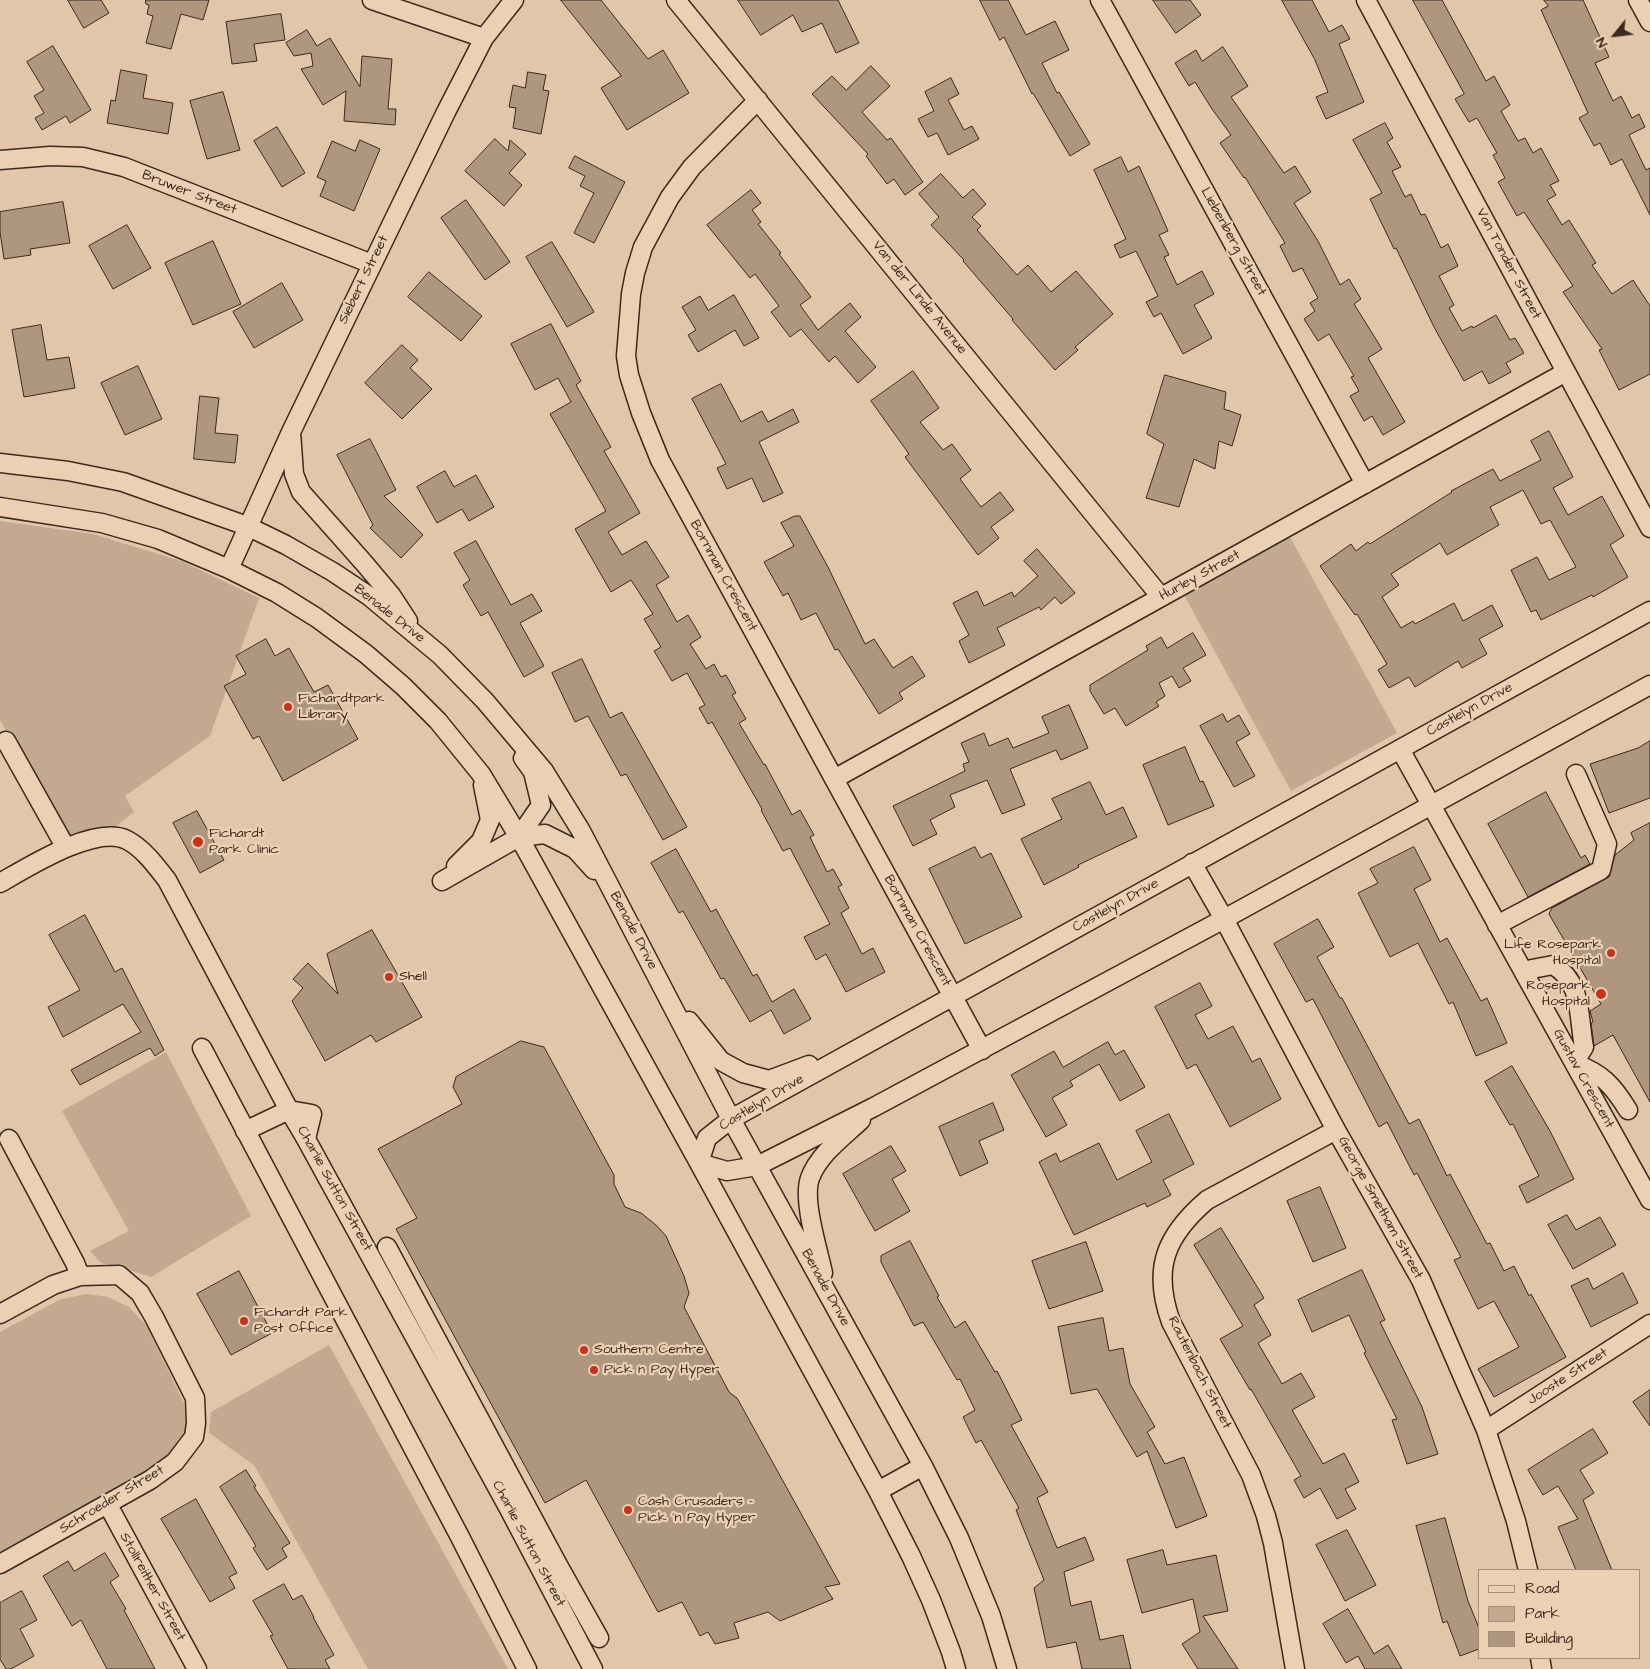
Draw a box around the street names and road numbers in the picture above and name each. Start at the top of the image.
street label: Bruwer Street [139,167,239,219]
street label: Liebenberg Street [1196,185,1270,299]
street label: Van Tonder Street [1472,206,1544,322]
street label: Siebert Street [335,233,393,327]
street label: Van der Linde Avenue [868,238,970,358]
street label: Bornman Crescent [685,517,761,635]
street label: Hurley Street [1157,547,1243,605]
street label: Benade Drive [350,581,428,647]
street label: Castlelyn Drive [1424,679,1516,741]
street label: Bornman Crescent [879,872,955,990]
street label: Castlelyn Drive [1070,875,1162,937]
street label: Benade Drive [605,889,661,973]
street label: Gustav Crescent [1549,1026,1617,1132]
street label: Castlelyn Drive [717,1071,807,1135]
street label: Charlie Sutton Street [293,1124,375,1254]
street label: George Smetham Street [1334,1134,1426,1282]
street label: Benade Drive [797,1246,853,1330]
street label: Rautenbach Street [1163,1314,1235,1432]
street label: Jooste Street [1525,1345,1611,1409]
street label: Schroeder Street [57,1462,167,1538]
street label: Charlie Sutton Street [488,1478,568,1610]
street label: Stollreither Street [115,1530,189,1644]

